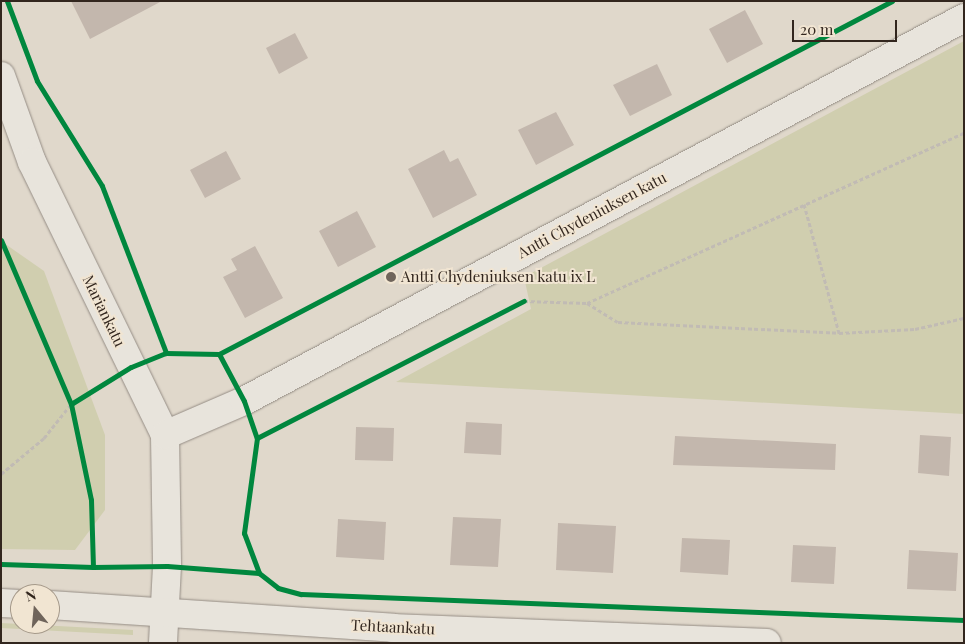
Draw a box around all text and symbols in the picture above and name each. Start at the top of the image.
scale bar [795,10,900,42]
text: 20 m [800,19,833,39]
street label: Antti Chydeniuksen katu [514,168,670,262]
place label: Antti Chydeniuksen katu ix L [401,268,596,286]
marker: Antti Chydeniuksen katu ix L [385,271,397,283]
street label: Mariankatu [79,272,129,350]
north arrow [10,584,60,634]
text: N [23,585,38,606]
street label: Tehtaankatu [351,616,435,638]

